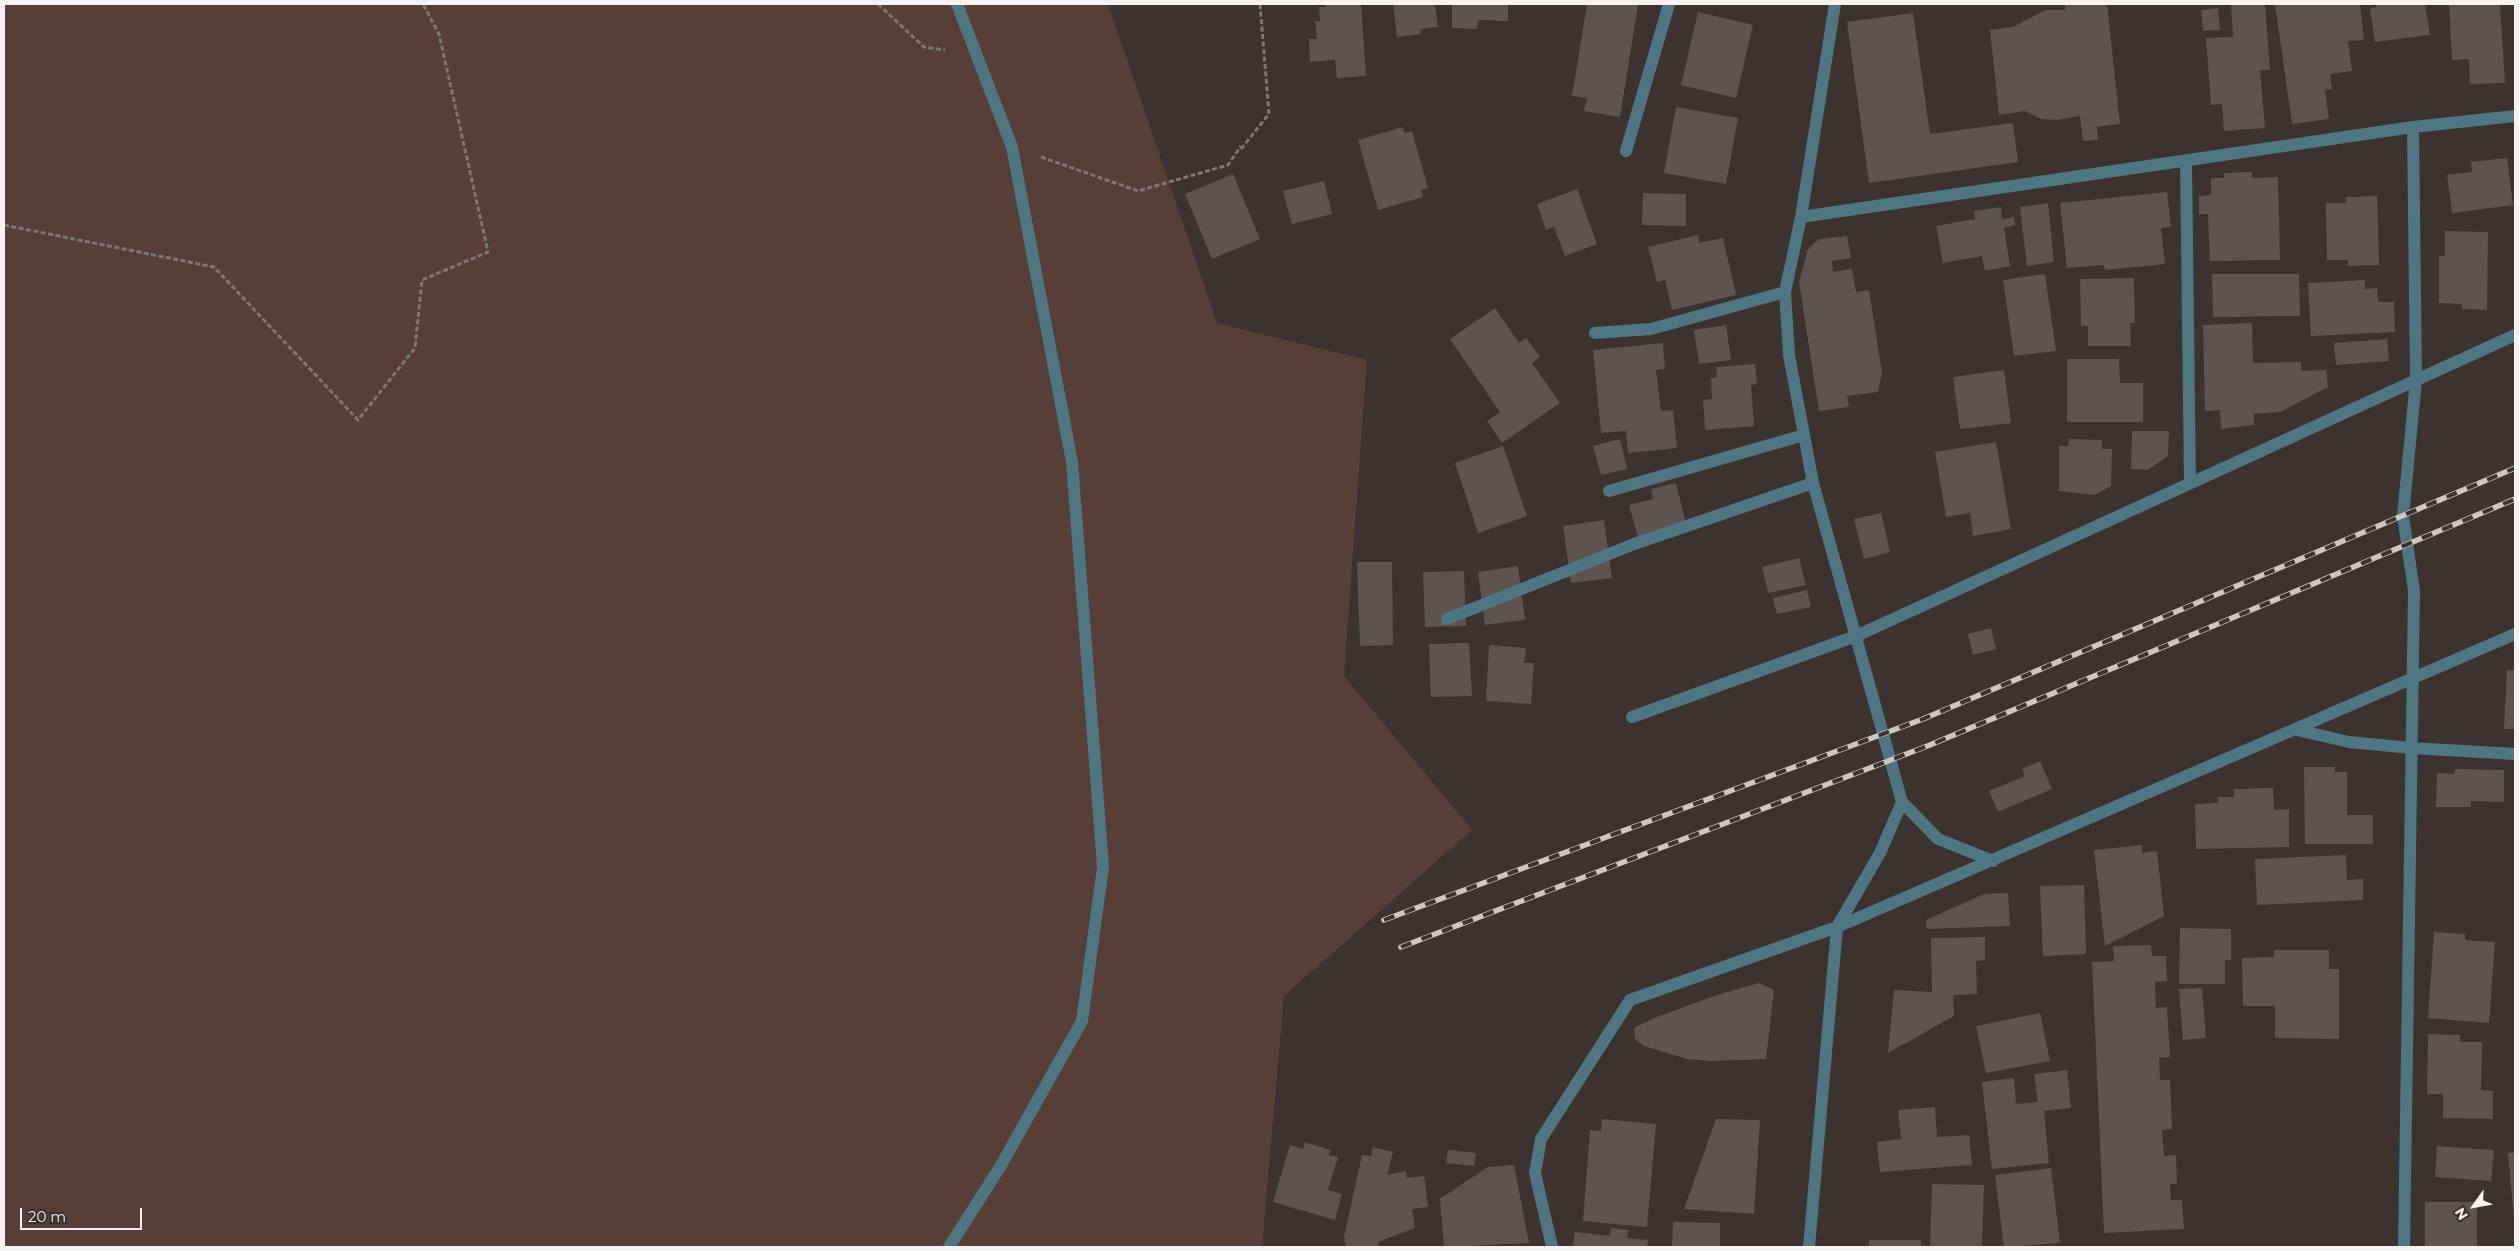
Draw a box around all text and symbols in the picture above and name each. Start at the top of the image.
north arrow [2449,1181,2499,1231]
scale bar [22,1198,145,1230]
text: N [2451,1204,2472,1224]
text: 20 m [28,1207,66,1226]

